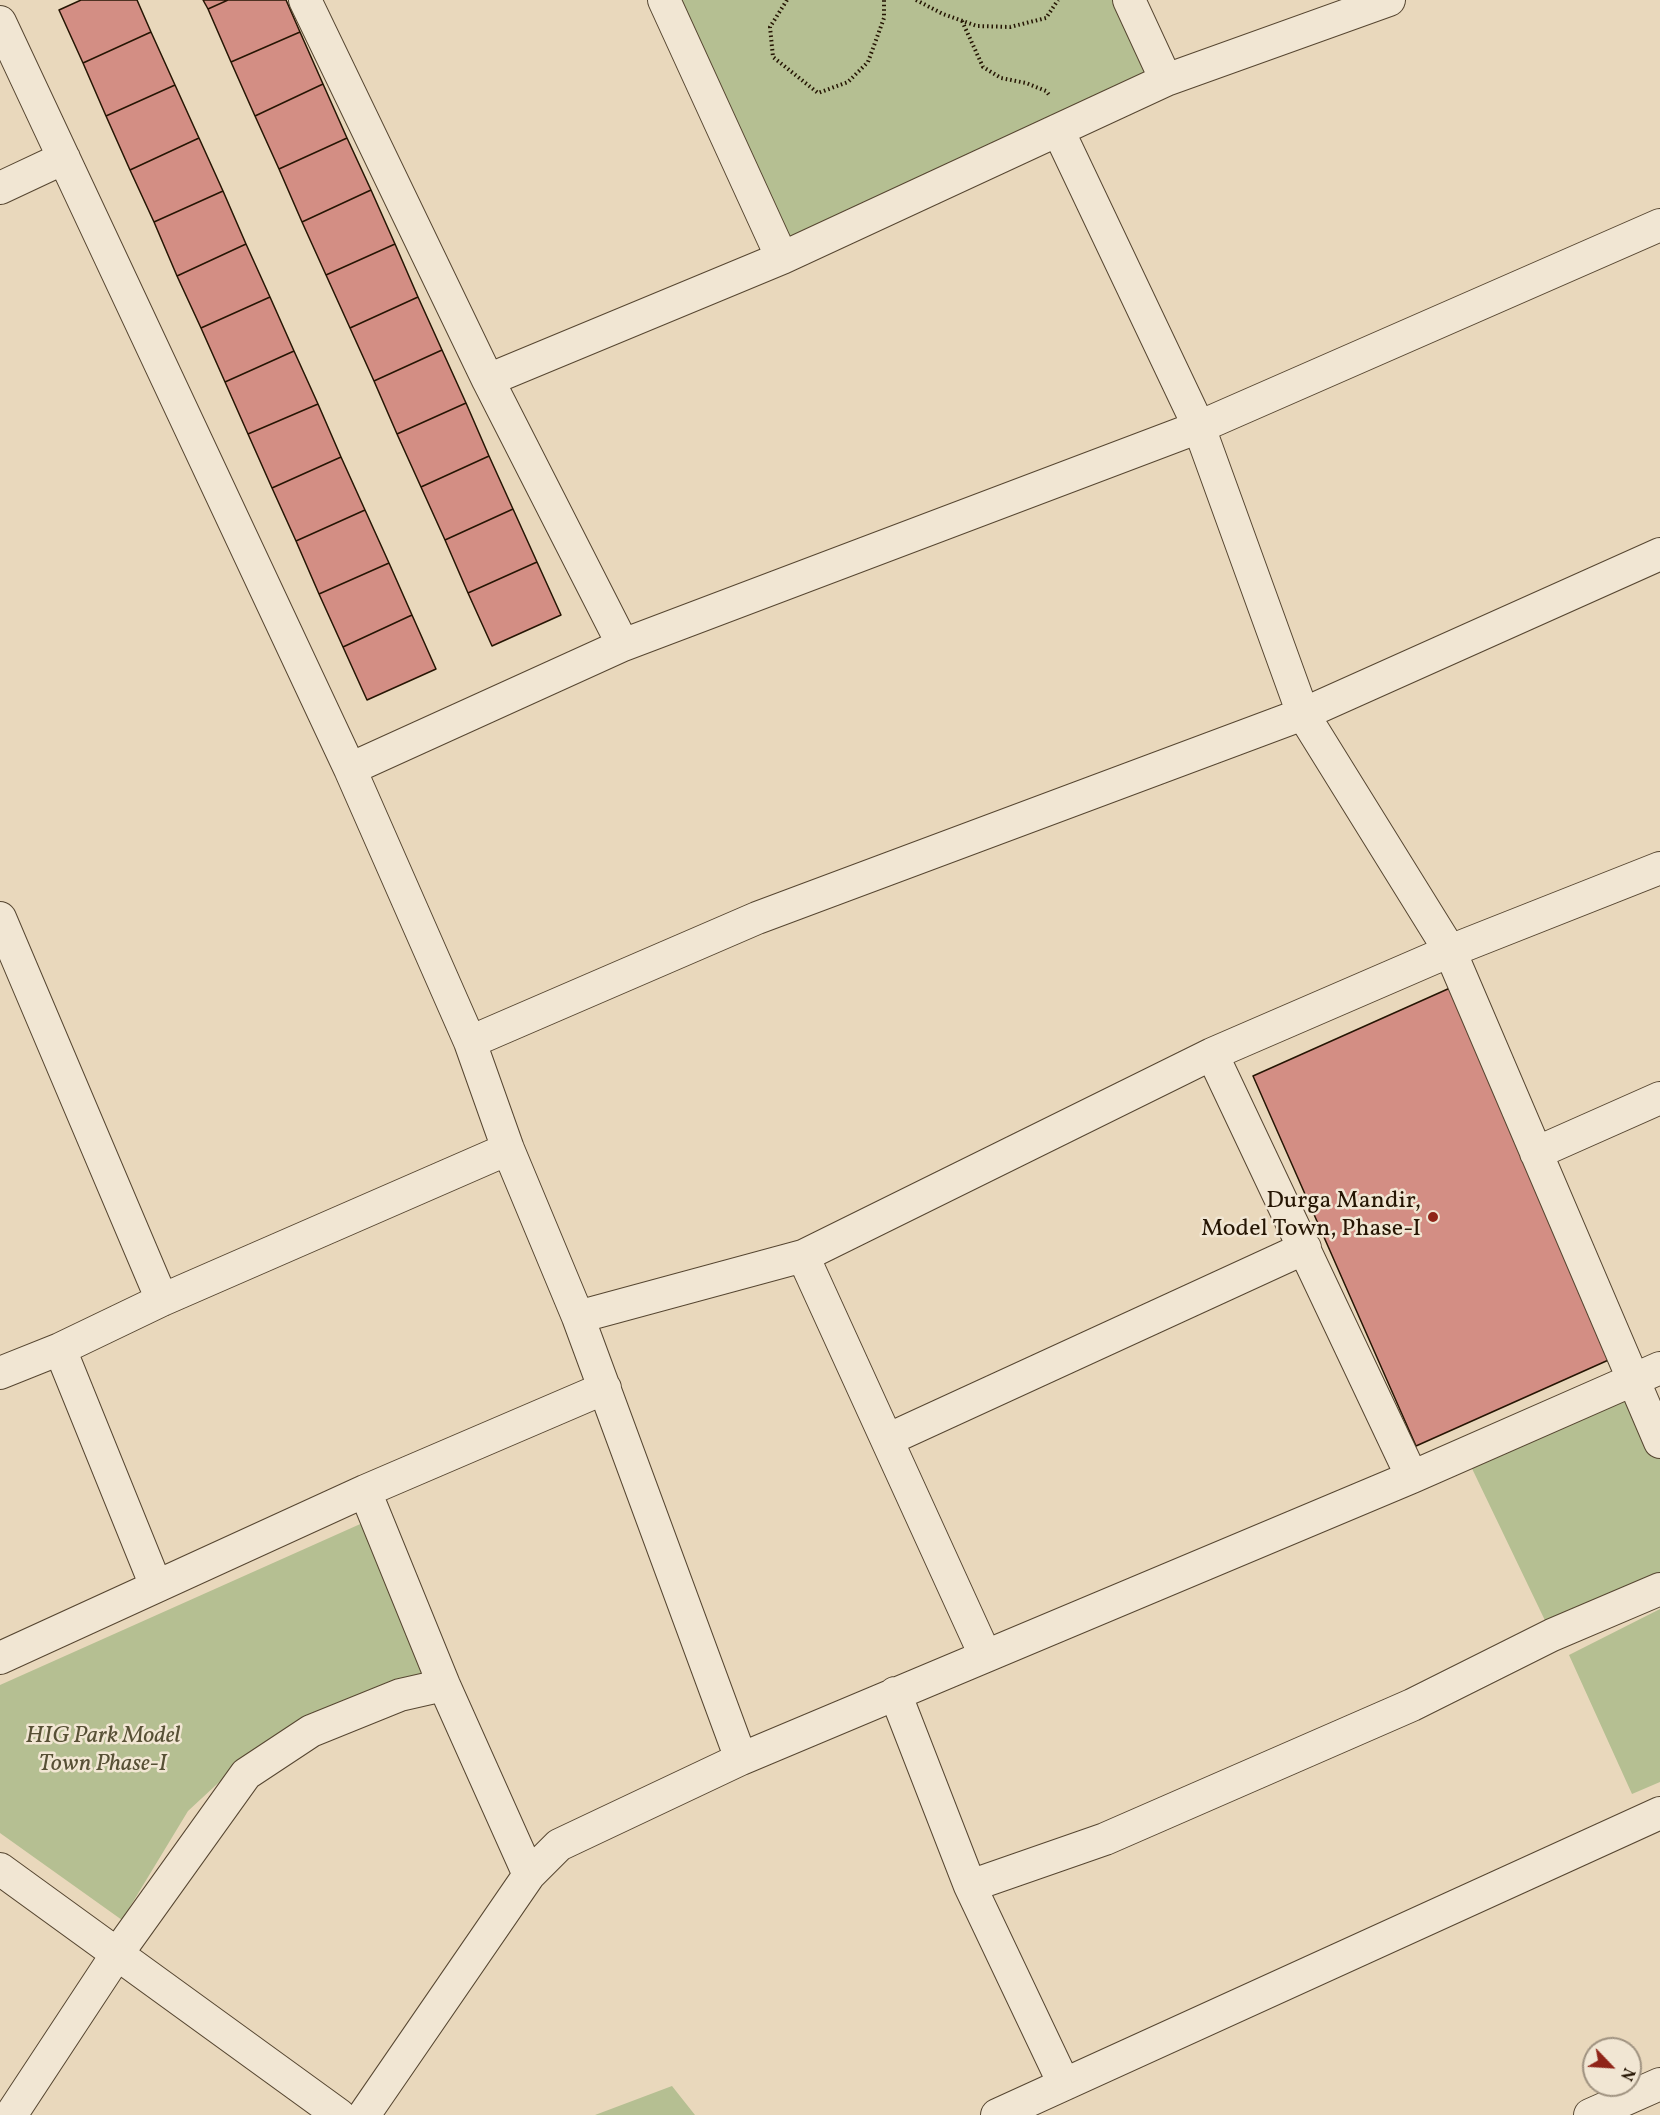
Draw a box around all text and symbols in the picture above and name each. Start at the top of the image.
place label: Durga Mandir, Model Town, Phase-I [1201,1189,1421,1245]
marker: Durga Mandir, Model Town, Phase-I [1426,1210,1440,1224]
park label: HIG Park Model Town Phase-I [26,1724,180,1780]
north arrow [1582,2037,1642,2097]
text: N [1614,2064,1639,2084]

